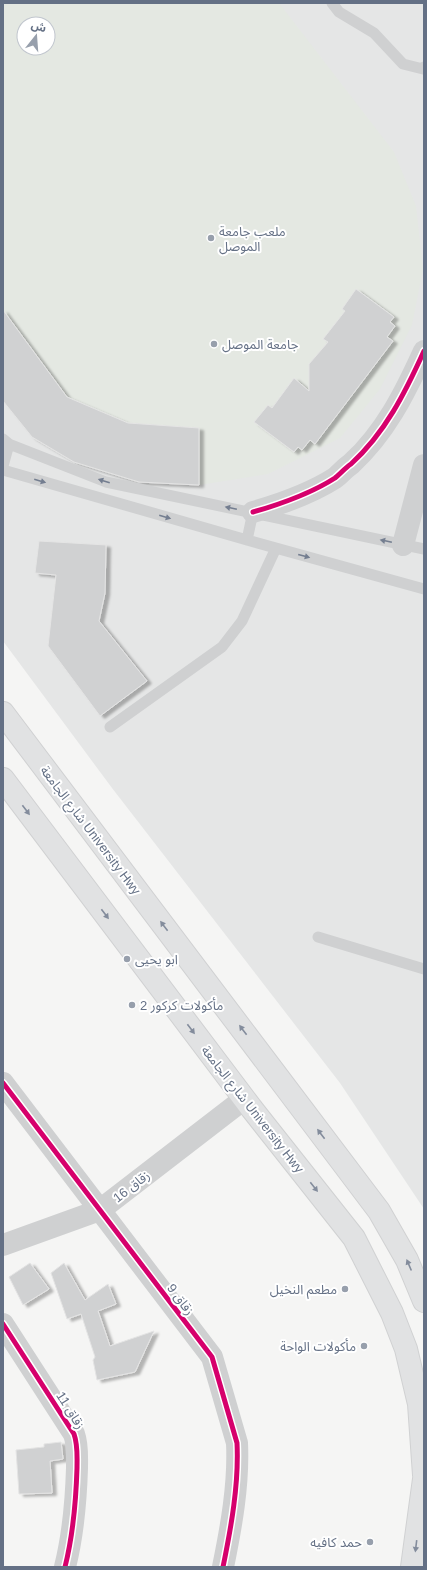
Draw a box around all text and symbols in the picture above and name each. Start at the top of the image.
north arrow [16,16,56,56]
text: ش [30,18,48,35]
place label: ملعب جامعة الموصل [219,224,286,255]
marker: ملعب جامعة الموصل [206,233,216,243]
place label: جامعة الموصل [222,337,299,353]
marker: جامعة الموصل [209,339,219,349]
one-way arrow [35,478,47,484]
one-way arrow [98,478,110,484]
one-way arrow [225,504,238,510]
one-way arrow [160,514,172,520]
one-way arrow [380,538,392,544]
one-way arrow [298,553,310,559]
street label: شارع الجامعة University Hwy [35,763,144,900]
one-way arrow [22,805,30,815]
one-way arrow [100,908,109,919]
one-way arrow [160,921,169,932]
place label: ابو يحيى [135,952,178,968]
marker: ابو يحيى [122,954,132,964]
place label: مأكولات كركور 2 [140,997,223,1013]
marker: مأكولات كركور 2 [127,1000,137,1010]
one-way arrow [187,1023,196,1034]
one-way arrow [239,1025,247,1036]
street label: شارع الجامعة University Hwy [196,1043,307,1178]
one-way arrow [317,1128,326,1139]
street label: زقاق 16 [110,1168,153,1205]
one-way arrow [309,1182,318,1193]
one-way arrow [406,1259,412,1270]
street label: زقاق 9 [164,1281,197,1318]
place label: مطعم النخيل [270,1282,337,1300]
marker: مطعم النخيل [340,1284,350,1294]
place label: مأكولات الواحة [280,1338,356,1354]
marker: مأكولات الواحة [359,1341,369,1351]
street label: زقاق 11 [53,1389,88,1432]
place label: حمد كافيه [310,1535,362,1550]
marker: حمد كافيه [365,1537,375,1547]
one-way arrow [413,1540,419,1552]

